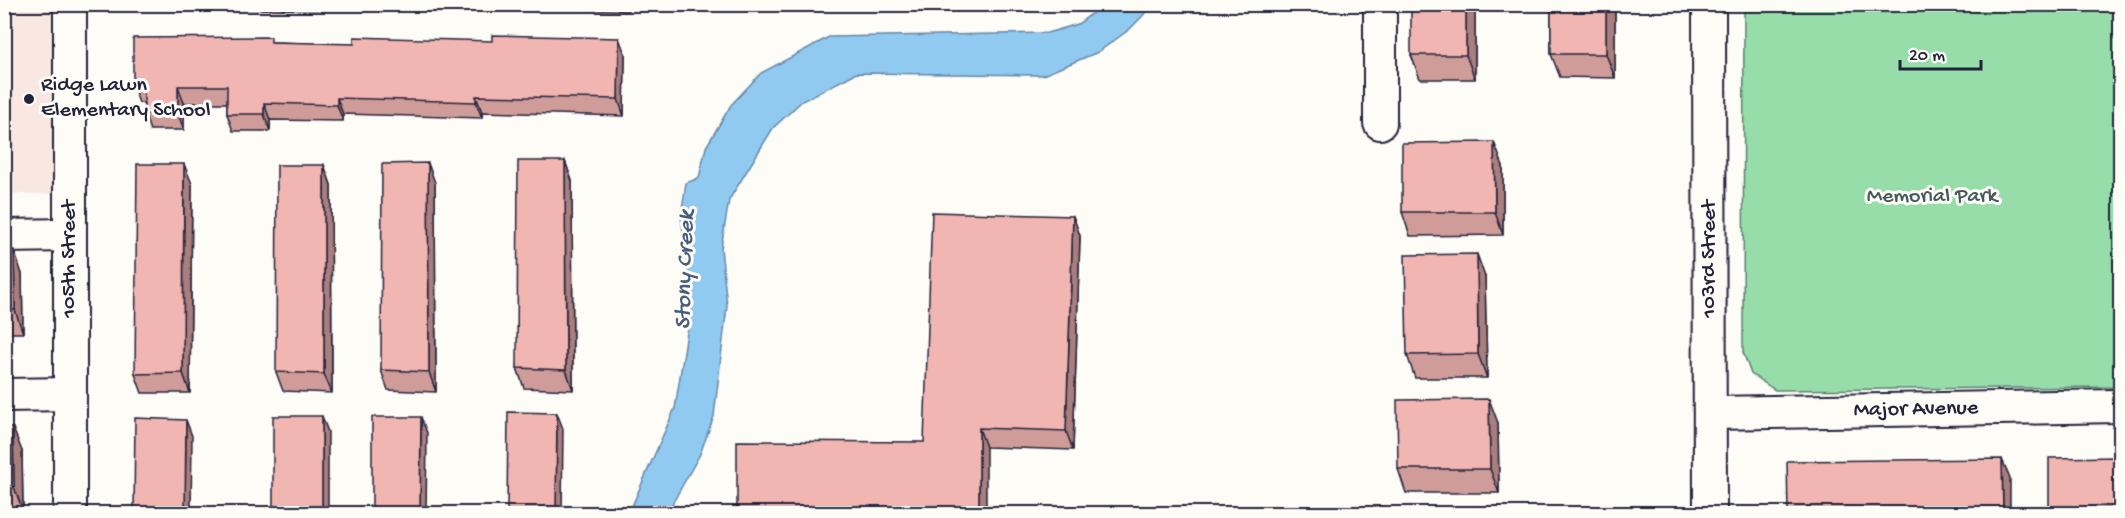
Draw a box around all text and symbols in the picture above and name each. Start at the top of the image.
scale bar [1900,33,1981,71]
text: 20 m [1909,46,1945,67]
place label: Ridge Lawn Elementary School [41,73,211,124]
marker: Ridge Lawn Elementary School [22,92,36,106]
park label: Memorial Park [1867,184,1999,210]
street label: 105th Street [57,198,83,319]
street label: 103rd Street [1697,198,1723,319]
water label: Stony Creek [669,208,703,330]
street label: Major Avenue [1854,396,1979,424]

